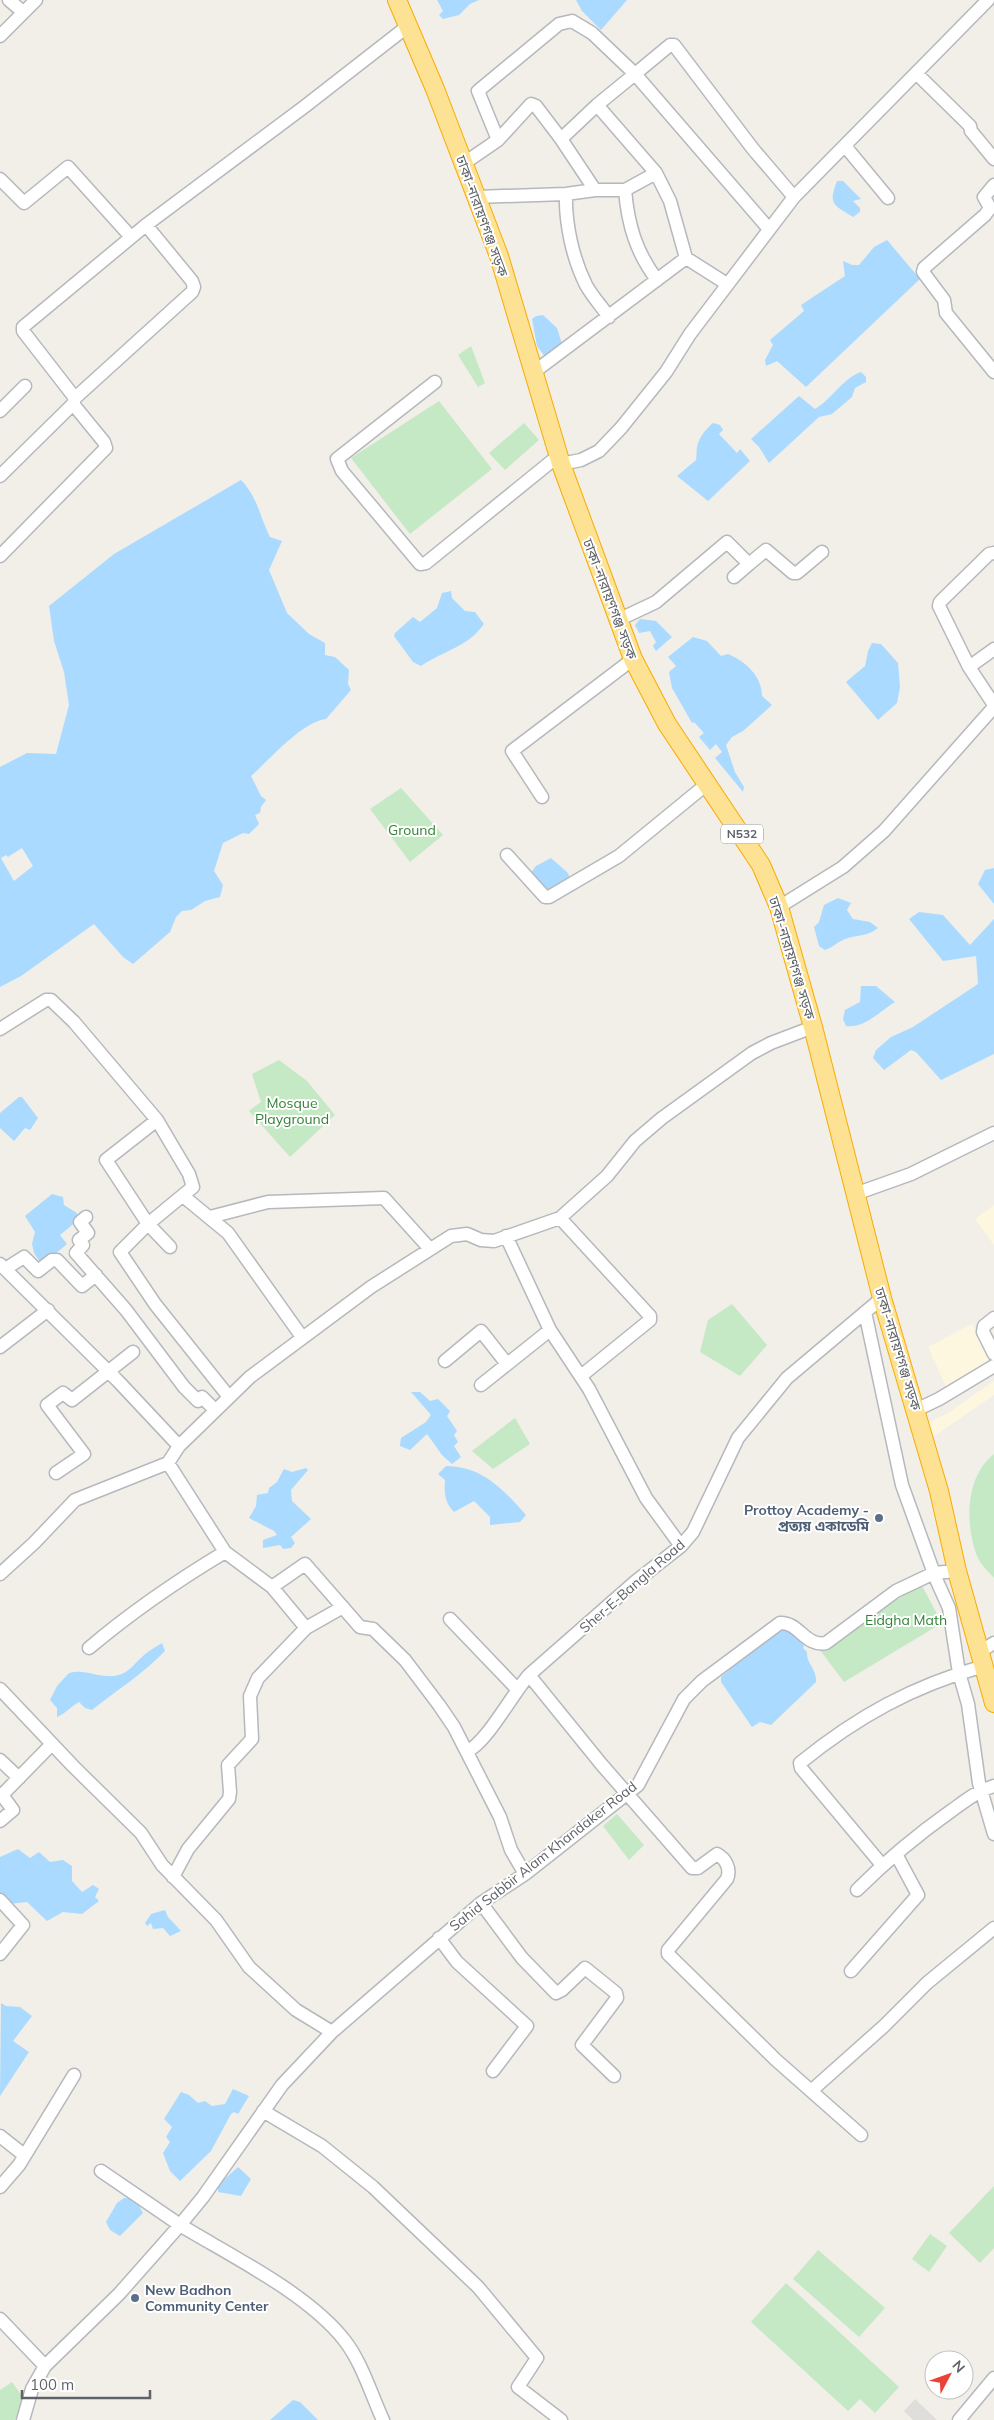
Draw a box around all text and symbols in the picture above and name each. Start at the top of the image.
street label: ঢাকা-নারায়ণগঞ্জ সড়ক [451,152,512,280]
street label: ঢাকা-নারায়ণগঞ্জ সড়ক [578,535,641,662]
park label: Ground [388,821,436,839]
road number: N532 [721,824,763,844]
street label: ঢাকা-নারায়ণগঞ্জ সড়ক [764,893,819,1022]
park label: Mosque Playground [255,1094,329,1128]
street label: ঢাকা-নারায়ণগঞ্জ সড়ক [870,1284,925,1413]
place label: Prottoy Academy - প্রত্যয় একাডেমি [744,1501,869,1535]
marker: Prottoy Academy - প্রত্যয় একাডেমি [873,1512,885,1524]
street label: Sher-E-Bangla Road [576,1535,688,1637]
park label: Eidgha Math [865,1611,947,1629]
street label: Sahid Sabbir Alam Khandaker Road [446,1777,640,1935]
place label: New Badhon Community Center [145,2281,269,2315]
marker: New Badhon Community Center [129,2292,141,2304]
north arrow [924,2350,974,2400]
text: N [949,2357,969,2376]
scale bar [22,2368,150,2400]
text: 100 m [30,2375,74,2394]

